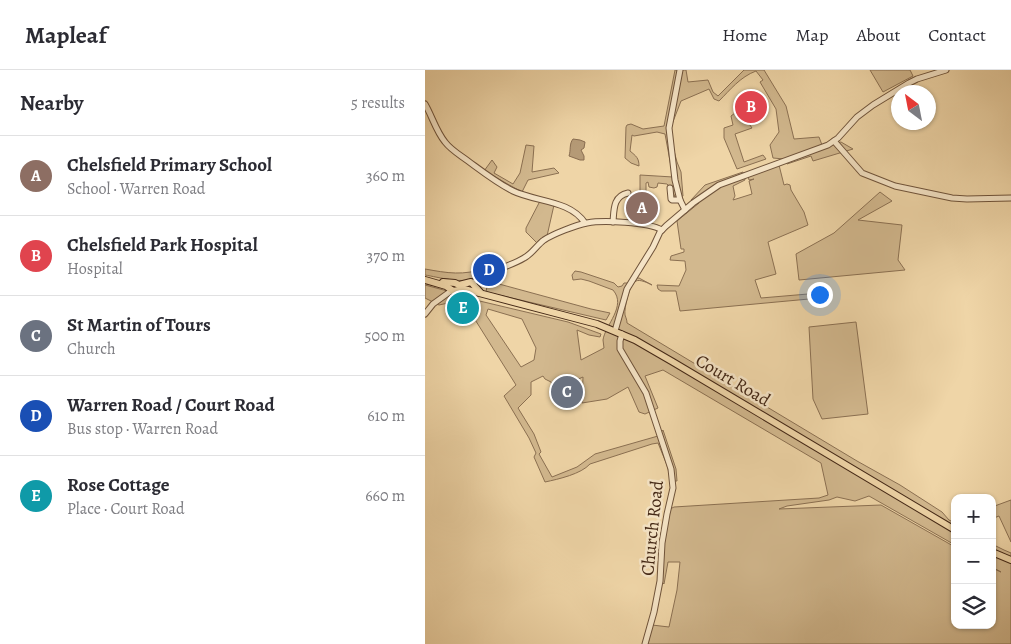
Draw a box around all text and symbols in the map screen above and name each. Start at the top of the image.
text: Mapleaf [25,19,107,51]
text: Home [722,23,767,47]
text: Map [795,23,828,47]
text: About [856,23,900,47]
text: Contact [928,23,986,47]
north arrow [891,85,936,130]
pin: B [735,88,767,126]
text: Nearby [20,89,83,117]
text: 5 results [351,92,405,114]
text: Chelsfield Primary School [67,152,272,178]
text: A [31,165,41,187]
text: 360 m [366,165,405,187]
text: School · Warren Road [67,178,205,200]
pin: A [626,189,658,227]
text: Chelsfield Park Hospital [67,232,258,258]
text: B [31,245,41,267]
text: 370 m [367,245,405,267]
pin: D [473,251,505,289]
text: Hospital [67,258,123,280]
your location [807,282,833,308]
pin: E [447,289,479,327]
text: St Martin of Tours [67,312,211,338]
text: C [31,325,41,347]
text: 500 m [365,325,405,347]
text: Church [67,338,116,360]
street label: Court Road [691,348,775,412]
pin: C [551,373,583,411]
text: Warren Road / Court Road [67,392,275,418]
text: D [30,405,42,427]
text: 610 m [367,405,405,427]
text: Bus stop · Warren Road [67,418,218,440]
text: Rose Cottage [67,472,170,498]
street label: Church Road [635,479,669,577]
text: E [31,485,41,507]
text: 660 m [365,485,405,507]
map controls [951,494,996,629]
button: + [951,494,996,539]
text: Place · Court Road [67,498,185,520]
button: − [951,539,996,584]
button: layers [951,584,996,629]

